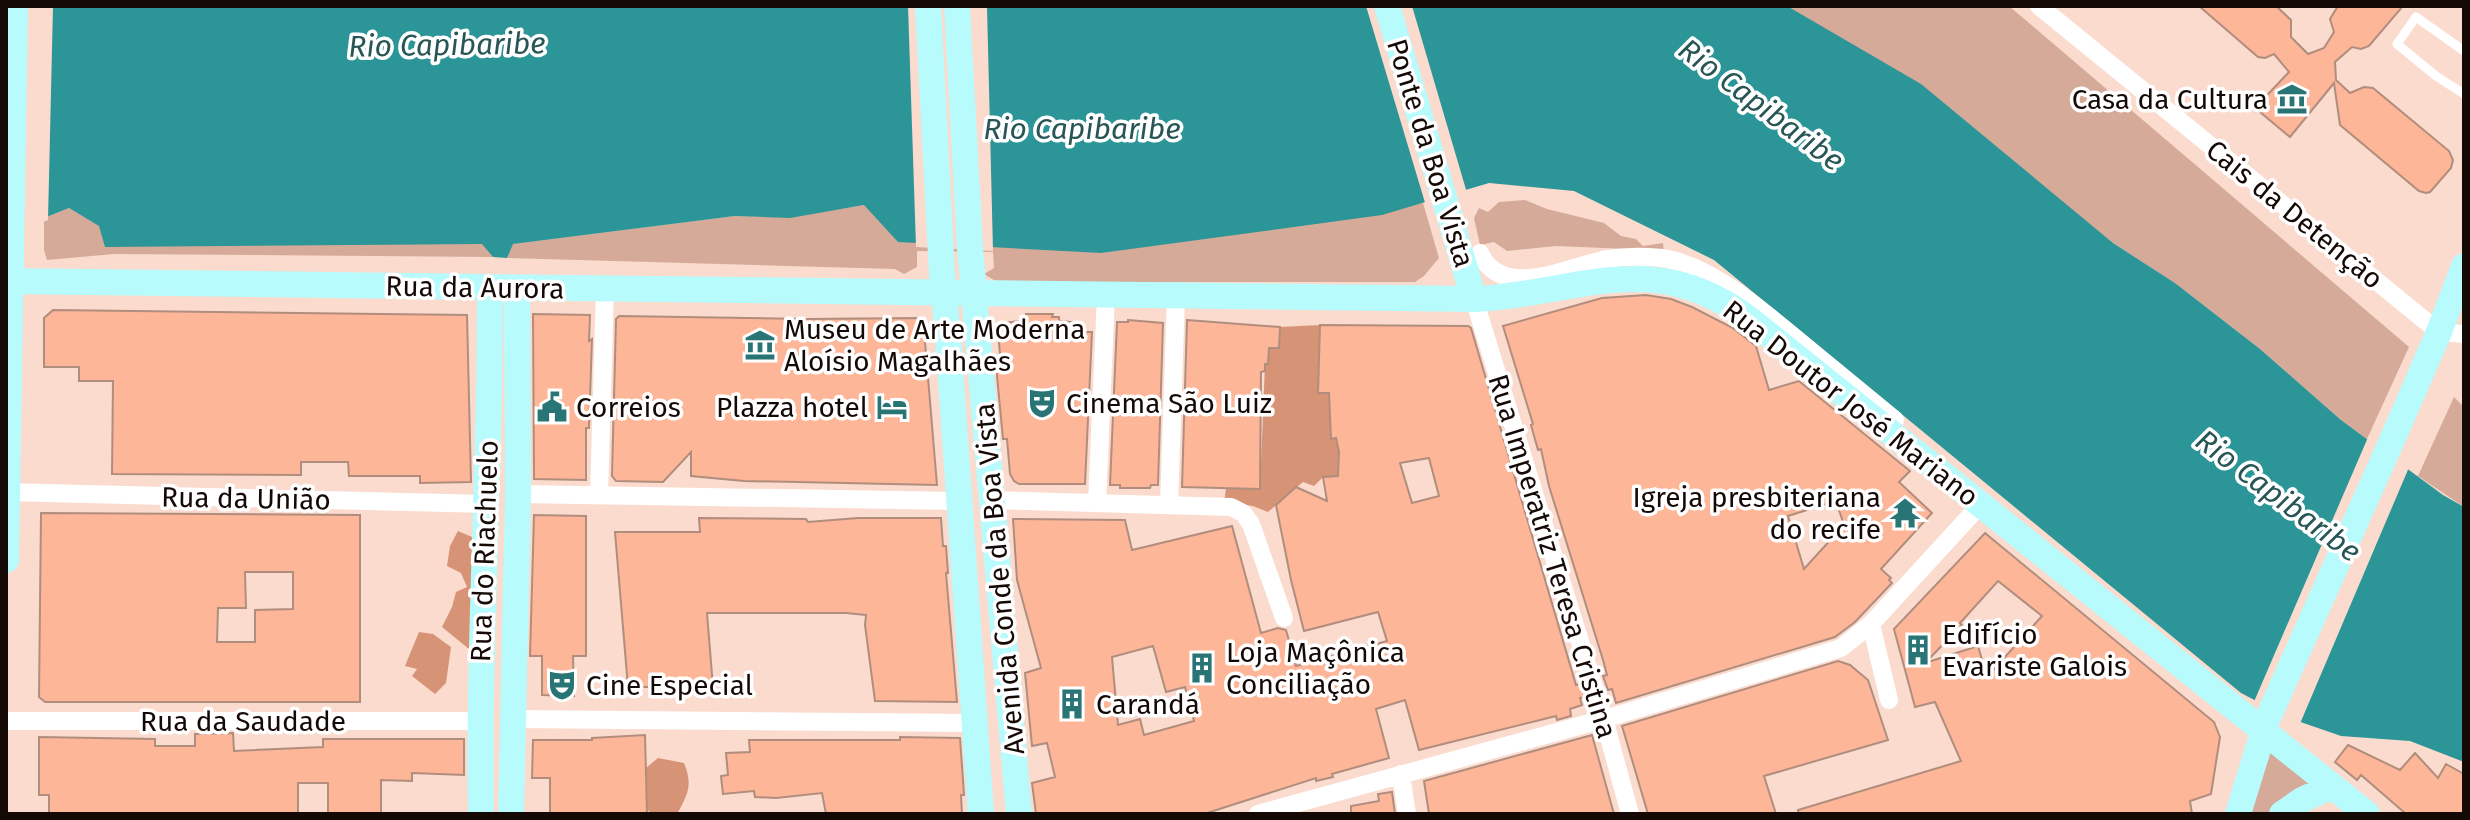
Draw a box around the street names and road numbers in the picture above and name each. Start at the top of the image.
street label: Ponte da Boa Vista [1380,35,1481,271]
street label: Cais da Detenção [2200,133,2390,296]
street label: Rua da Aurora [385,269,565,306]
street label: Rua Doutor José Mariano [1716,293,1985,513]
street label: Rua Imperatriz Teresa Cristina [1481,370,1624,742]
street label: Avenida Conde da Boa Vista [968,402,1031,756]
street label: Rua do Riachuelo [464,439,505,663]
street label: Rua da União [161,481,331,516]
street label: Rua da Saudade [140,705,346,738]

